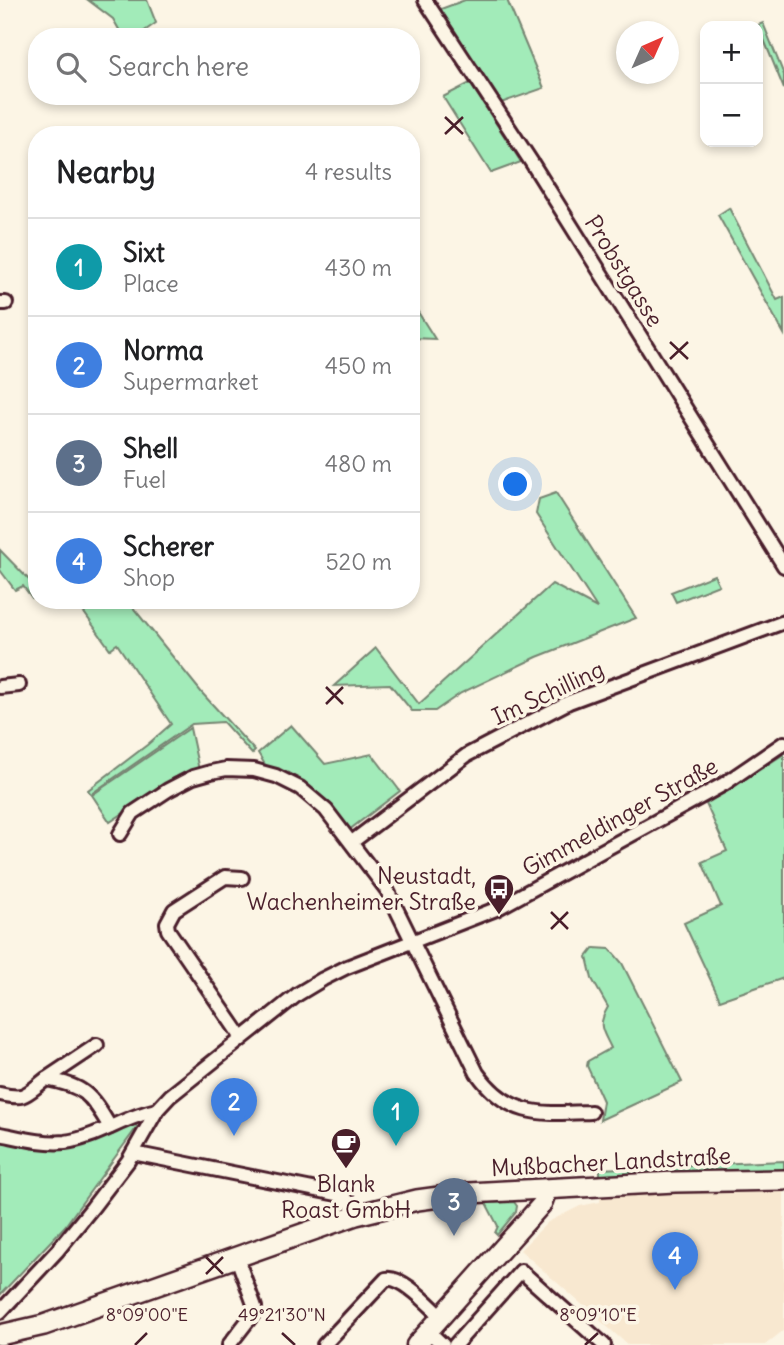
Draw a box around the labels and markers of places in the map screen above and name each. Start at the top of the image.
place label: Neustadt, Wachenheimer Straße [247,861,476,916]
bus stop icon: Neustadt, Wachenheimer Straße [482,872,516,916]
pin: 2 [211,1078,257,1136]
pin: 1 [373,1088,419,1146]
cafe icon: Blank Roast GmbH [329,1126,363,1170]
place label: Blank Roast GmbH [281,1169,411,1224]
pin: 3 [431,1178,477,1236]
pin: 4 [652,1232,698,1290]

